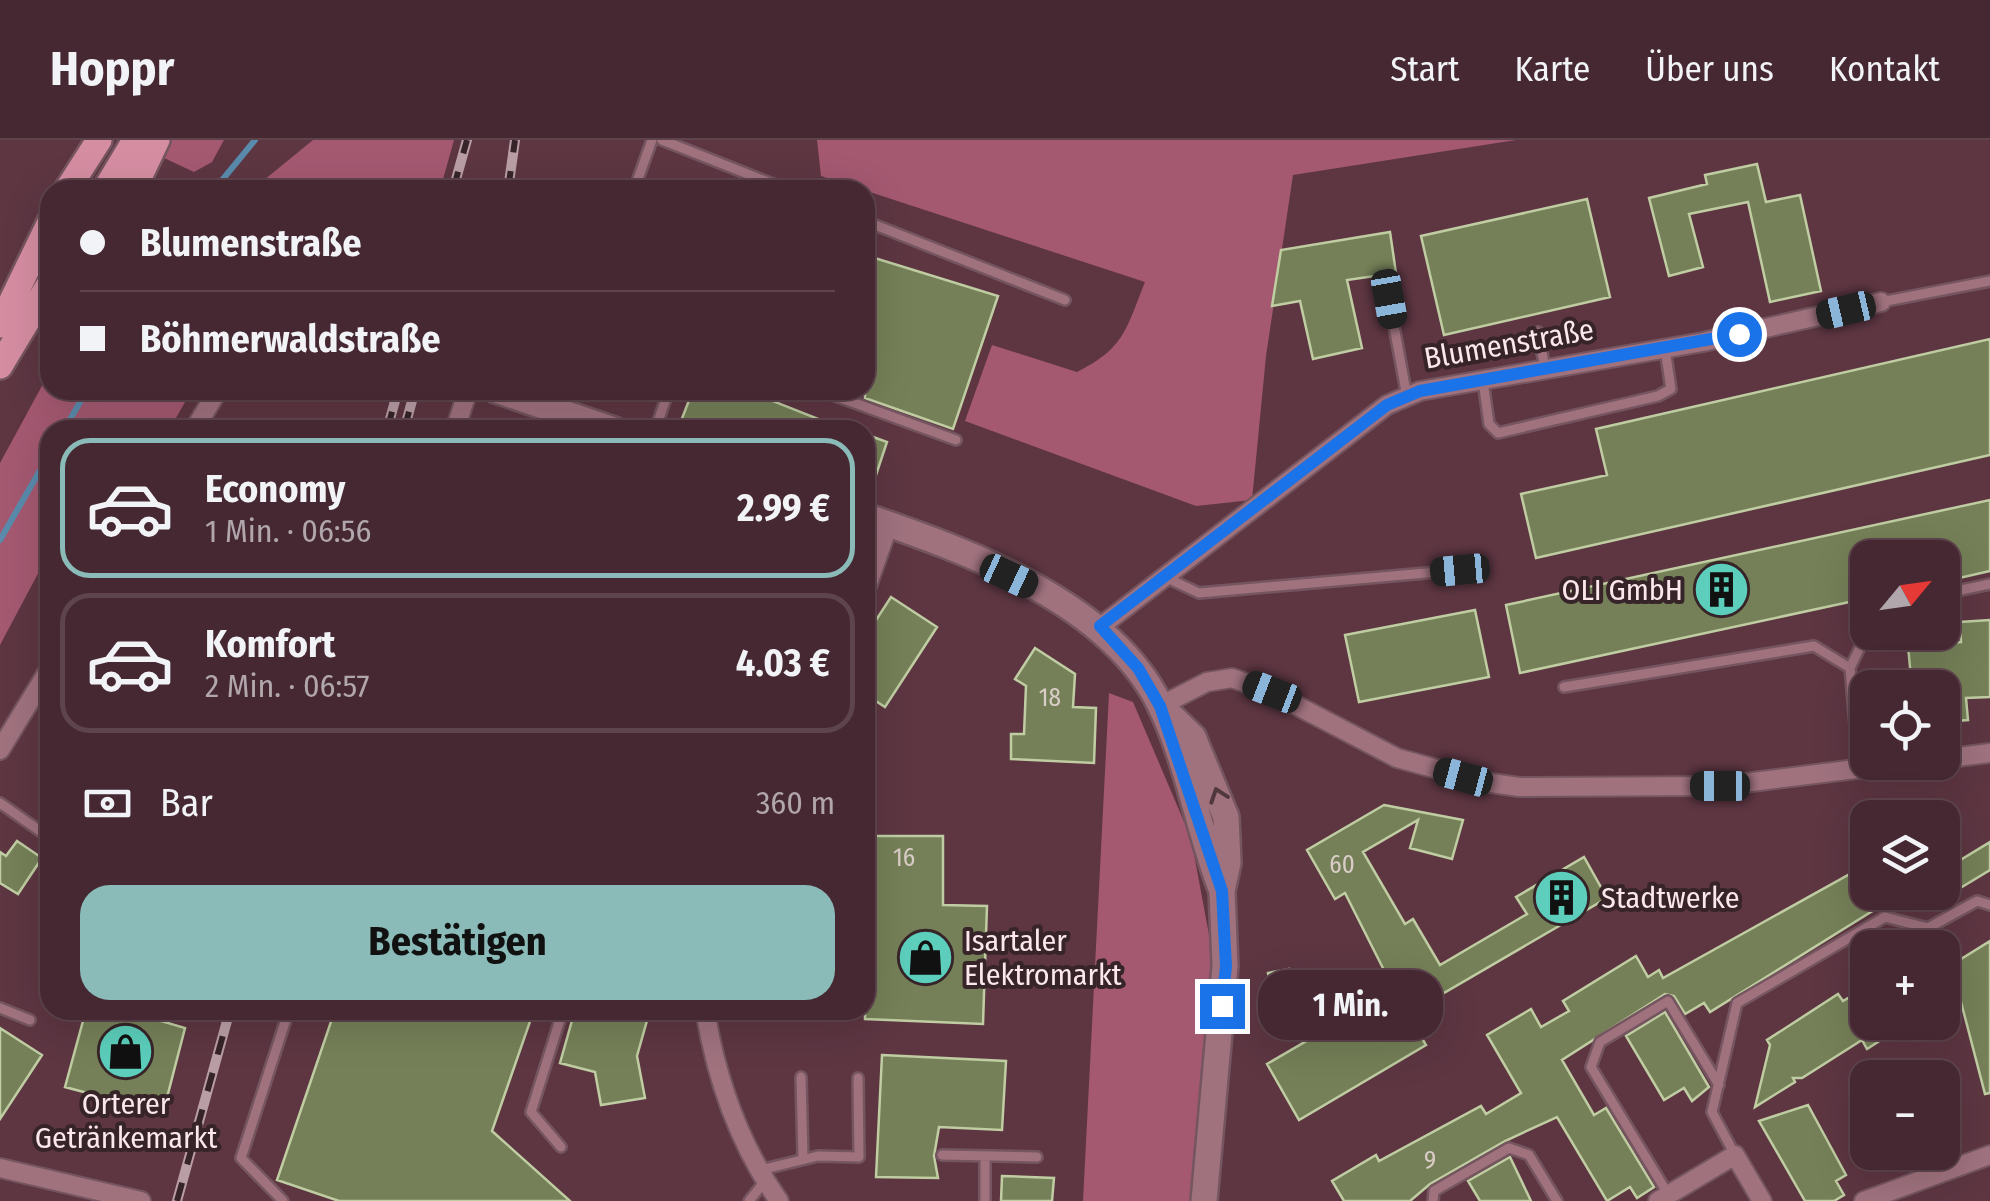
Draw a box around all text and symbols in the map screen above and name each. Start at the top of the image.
text: Hoppr [50,40,174,98]
text: Start [1390,48,1460,90]
text: Karte [1515,48,1590,90]
text: Über uns [1645,48,1774,90]
text: Kontakt [1829,48,1940,90]
text: Blumenstraße [140,220,361,266]
car [1369,267,1409,331]
car [1813,289,1879,331]
street label: Blumenstraße [1421,311,1597,377]
route start [1717,312,1762,357]
text: Böhmerwaldstraße [140,316,440,362]
icon: car [85,463,175,553]
text: Economy [205,466,345,512]
text: 2.99 € [737,485,830,531]
text: 1 Min. · 06:56 [205,512,371,550]
north arrow [1850,540,1960,650]
map controls [1850,540,1960,1170]
car [975,550,1043,602]
car [1429,552,1491,588]
building icon: OLI GmbH [1692,560,1752,620]
place label: OLI GmbH [1562,572,1683,608]
icon: car [85,618,175,708]
text: Komfort [205,621,335,667]
text: 4.03 € [736,640,830,686]
text: 2 Min. · 06:57 [205,667,369,705]
car [1239,667,1305,717]
button: locate [1850,670,1960,780]
house number: 18 [1039,683,1061,713]
car [1430,755,1496,799]
car [1690,771,1750,801]
icon: cash [80,776,135,831]
text: Bar [160,780,213,826]
text: 360 m [756,784,835,822]
one-way arrow [1210,788,1230,805]
button: layers [1850,800,1960,910]
house number: 16 [893,843,915,873]
house number: 60 [1329,850,1355,880]
building icon: Stadtwerke [1532,868,1592,928]
place label: Stadtwerke [1601,880,1740,916]
button: Bestätigen [80,885,835,1000]
place label: Isartaler Elektromarkt [964,923,1122,993]
shop icon: Isartaler Elektromarkt [895,928,955,988]
button: + [1850,930,1960,1040]
callout: 1 Min. [1257,971,1442,1041]
route end [1200,984,1245,1029]
text: 1 Min. [1313,986,1388,1024]
shop icon: Orterer Getränkemarkt [96,1022,156,1082]
button: − [1850,1060,1960,1170]
place label: Orterer Getränkemarkt [35,1086,217,1156]
house number: 9 [1424,1146,1436,1176]

